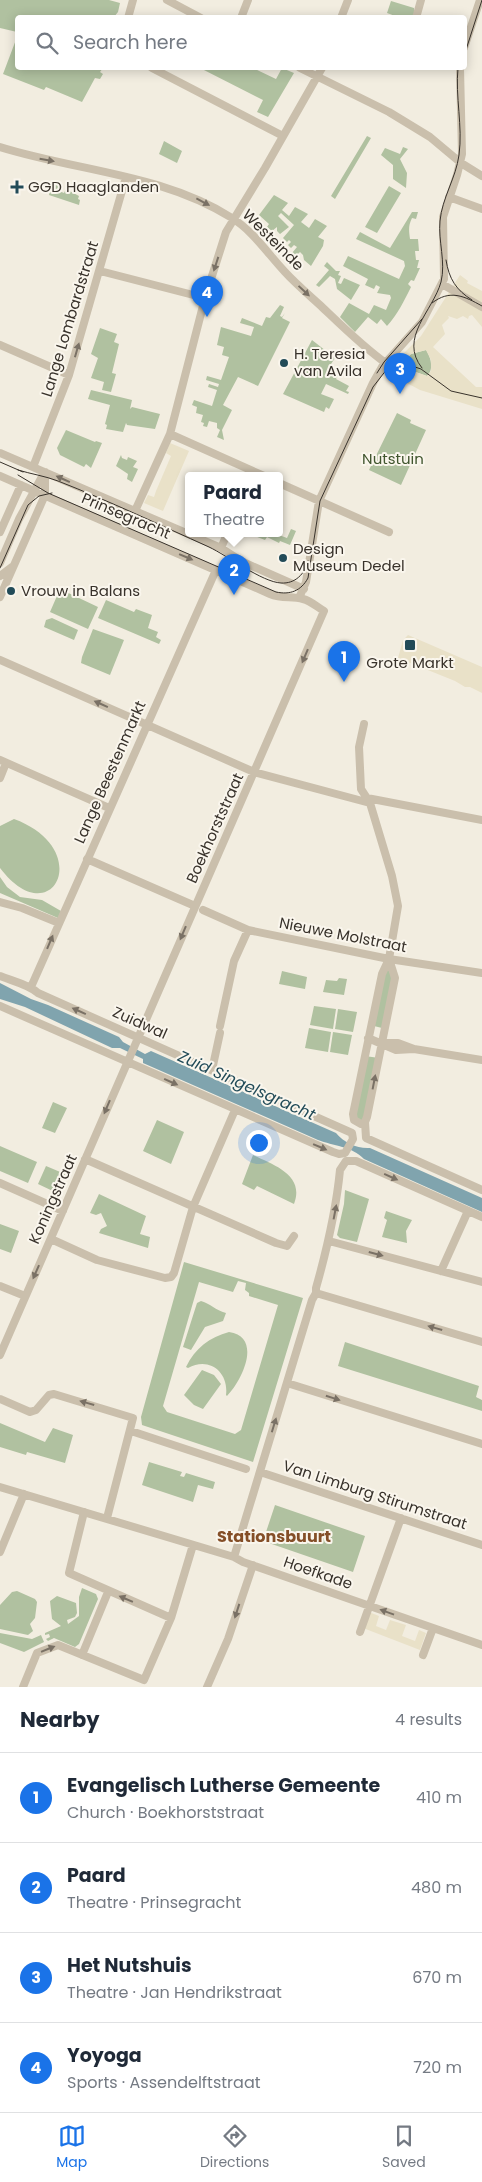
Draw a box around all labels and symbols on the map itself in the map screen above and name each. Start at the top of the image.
one-way arrow [39,157,55,165]
place label: GGD Haaglanden [28,176,159,197]
marker: GGD Haaglanden [10,180,24,194]
one-way arrow [196,198,211,206]
street label: Westeinde [238,204,309,275]
street label: Lange Lombardstraat [36,238,103,399]
one-way arrow [211,256,219,271]
pin: 4 [191,276,223,317]
one-way arrow [298,285,310,297]
one-way arrow [73,342,81,357]
place label: H. Teresia van Avila [294,343,366,381]
pin: 3 [384,353,416,394]
marker: H. Teresia van Avila [278,357,290,369]
park label: Nutstuin [362,448,424,469]
one-way arrow [56,475,70,483]
street label: Prinsegracht [78,487,174,544]
place label: Design Museum Dedel [293,538,405,576]
marker: Design Museum Dedel [277,552,289,564]
one-way arrow [179,553,193,561]
pin: 2 [218,554,250,595]
place label: Vrouw in Balans [21,580,140,601]
marker: Vrouw in Balans [5,585,17,597]
marker: Grote Markt [403,638,417,652]
pin: 1 [328,641,360,682]
one-way arrow [300,649,308,663]
place label: Grote Markt [366,652,454,673]
street label: Lange Beestenmarkt [69,697,150,846]
one-way arrow [94,700,108,708]
street label: Boekhorststraat [181,769,248,886]
street label: Nieuwe Molstraat [277,912,409,957]
one-way arrow [179,926,187,940]
one-way arrow [47,935,55,949]
street label: Zuidwal [110,1001,171,1044]
one-way arrow [72,1006,86,1014]
water label: Zuid Singelsgracht [173,1044,320,1127]
one-way arrow [370,1075,378,1090]
one-way arrow [164,1078,178,1086]
one-way arrow [103,1100,111,1114]
your location [246,1130,272,1156]
one-way arrow [313,1143,327,1151]
street label: Koningstraat [23,1151,82,1247]
one-way arrow [384,1173,398,1181]
one-way arrow [331,1203,339,1219]
one-way arrow [369,1250,384,1258]
one-way arrow [31,1265,39,1279]
one-way arrow [428,1324,443,1332]
one-way arrow [326,1395,341,1402]
one-way arrow [79,1399,94,1407]
one-way arrow [270,1418,278,1433]
street label: Van Limburg Stirumstraat [281,1455,470,1534]
district label: Stationsbuurt [217,1525,331,1548]
street label: Hoefkade [281,1551,355,1594]
one-way arrow [119,1595,133,1603]
one-way arrow [233,1604,241,1619]
one-way arrow [379,1608,394,1616]
one-way arrow [41,1644,55,1652]

